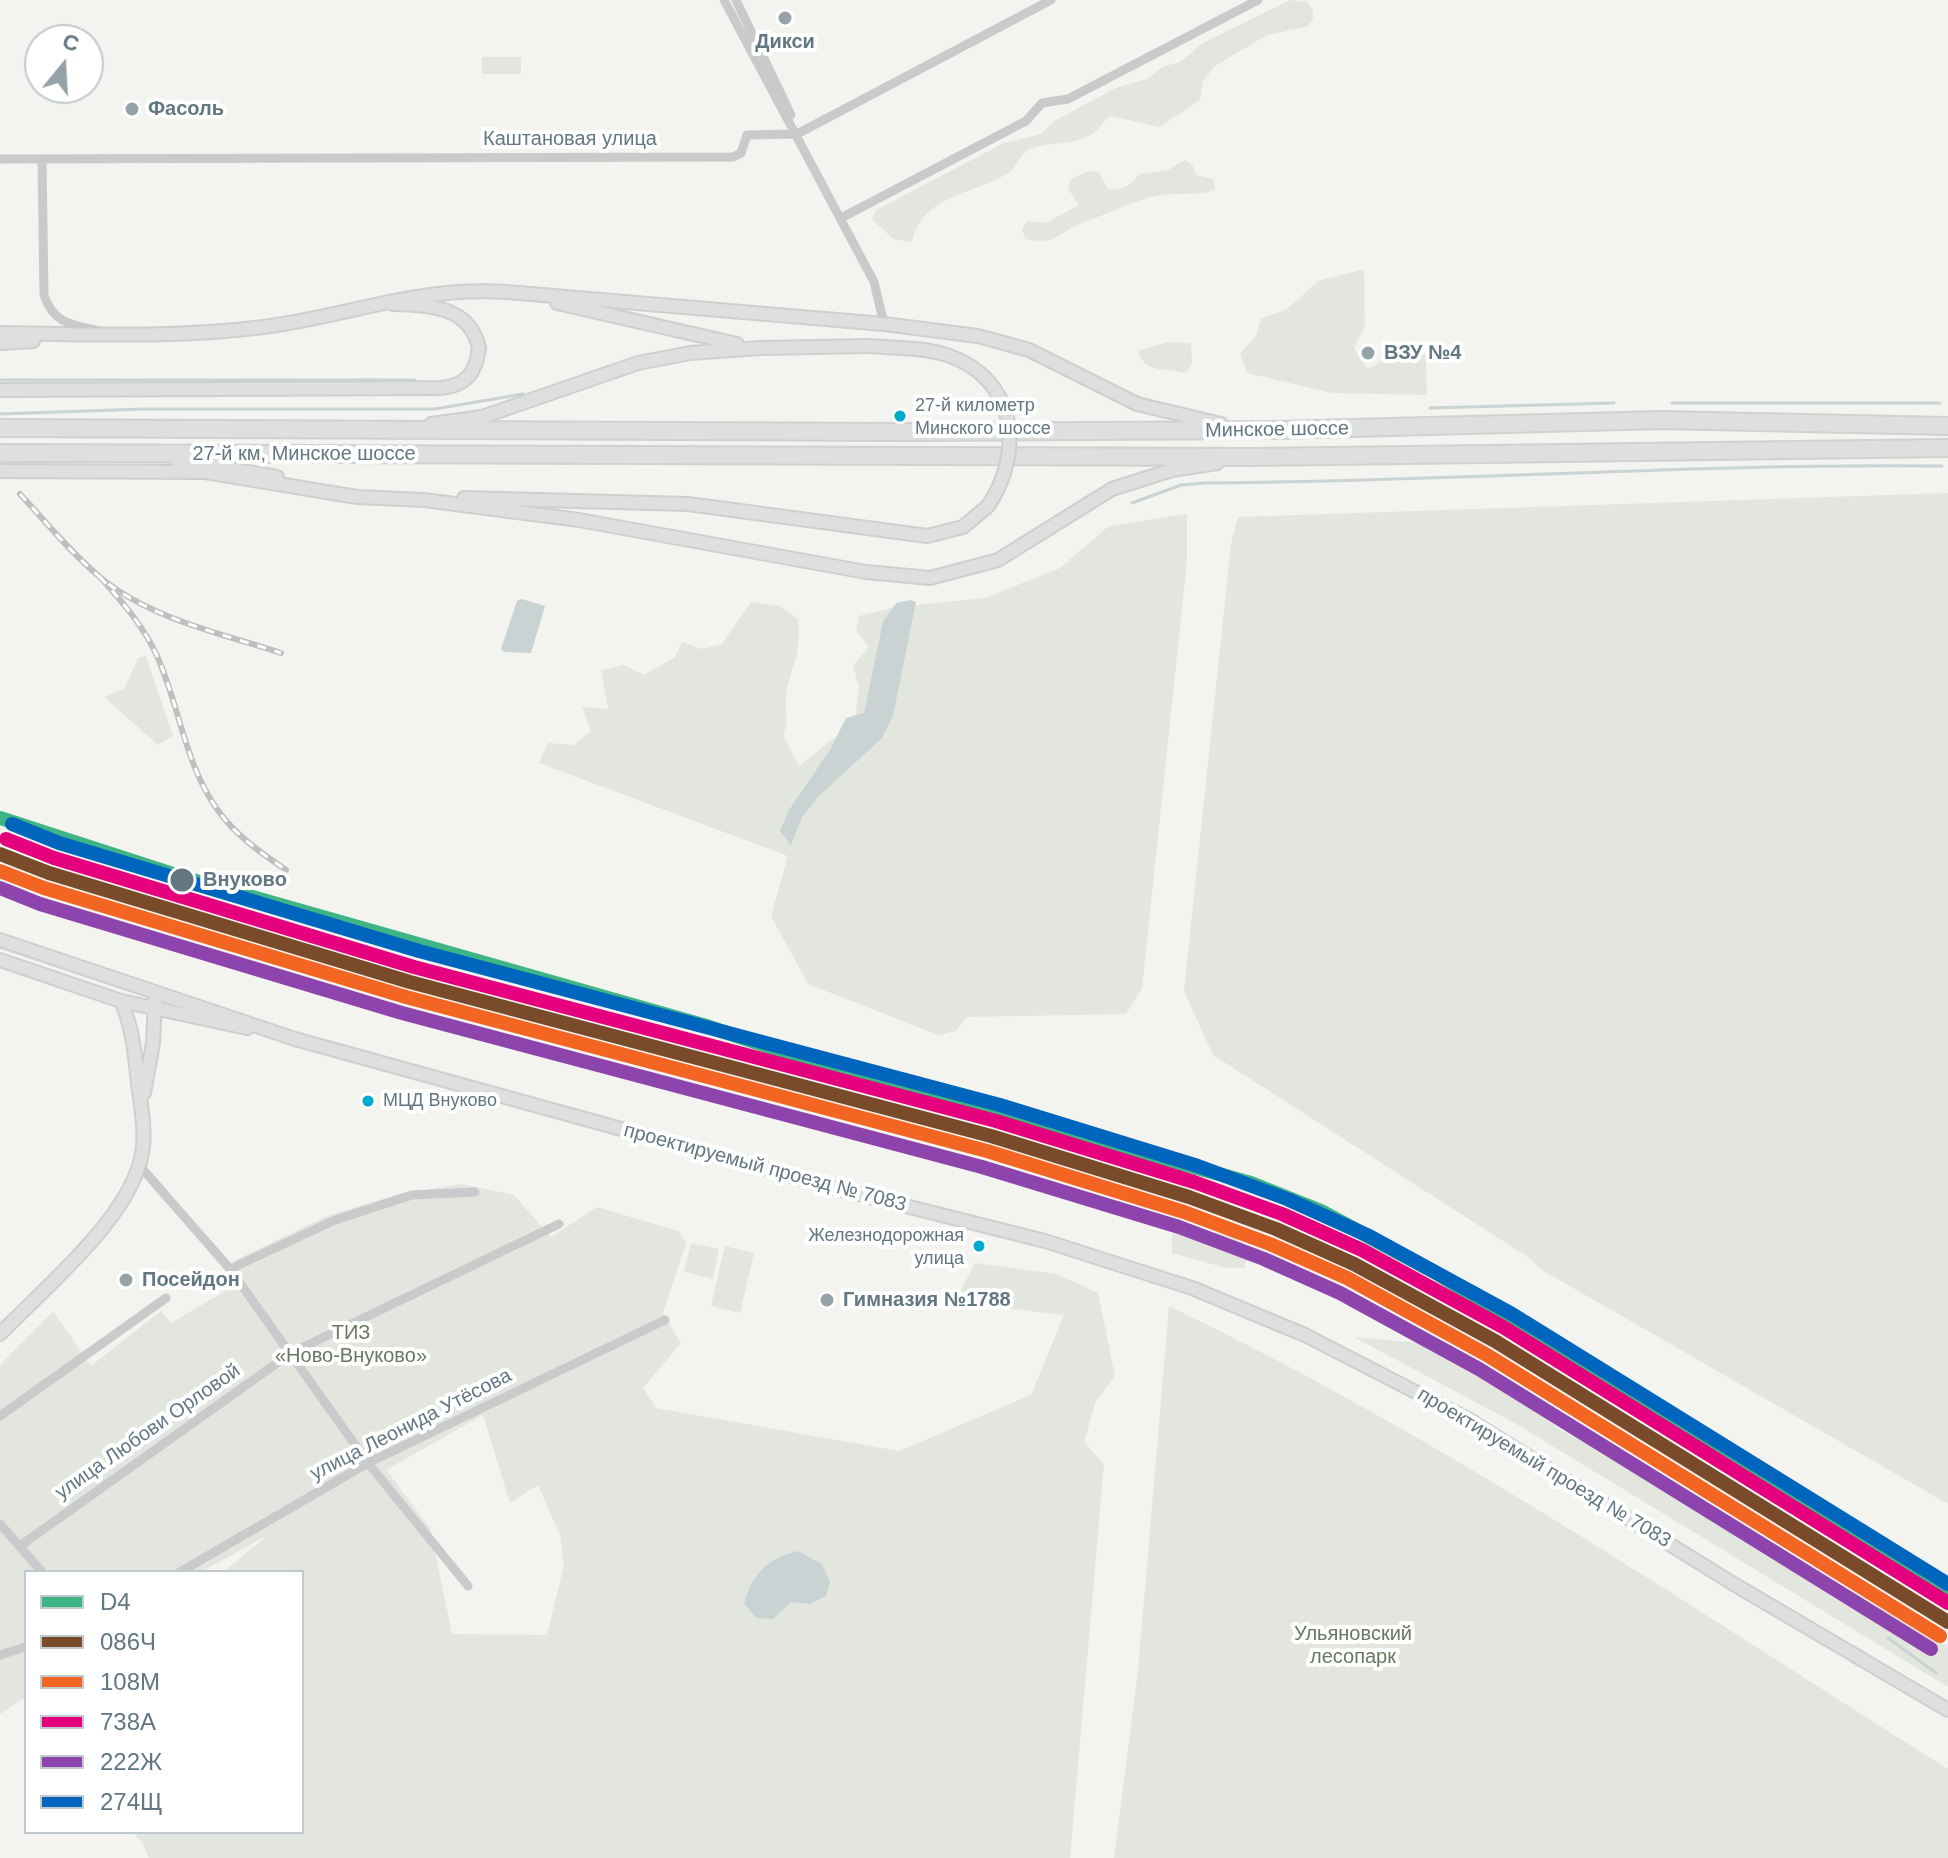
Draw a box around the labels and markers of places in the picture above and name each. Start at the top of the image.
marker: Дикси [776,9,794,27]
place label: Дикси [755,30,815,54]
place label: Фасоль [148,97,224,121]
marker: Фасоль [123,100,141,118]
place label: ВЗУ №4 [1384,341,1461,365]
marker: ВЗУ №4 [1359,344,1377,362]
place label: 27-й километр Минского шоссе [915,395,1051,438]
marker: 27-й километр Минского шоссе [892,408,908,424]
marker: Внуково [168,866,196,894]
place label: Внуково [203,868,287,892]
place label: МЦД Внуково [383,1090,497,1112]
marker: МЦД Внуково [360,1093,376,1109]
place label: Железнодорожная улица [808,1225,964,1268]
marker: Железнодорожная улица [971,1238,987,1254]
place label: Посейдон [142,1268,240,1292]
marker: Посейдон [117,1271,135,1289]
place label: Гимназия №1788 [843,1288,1011,1312]
marker: Гимназия №1788 [818,1291,836,1309]

